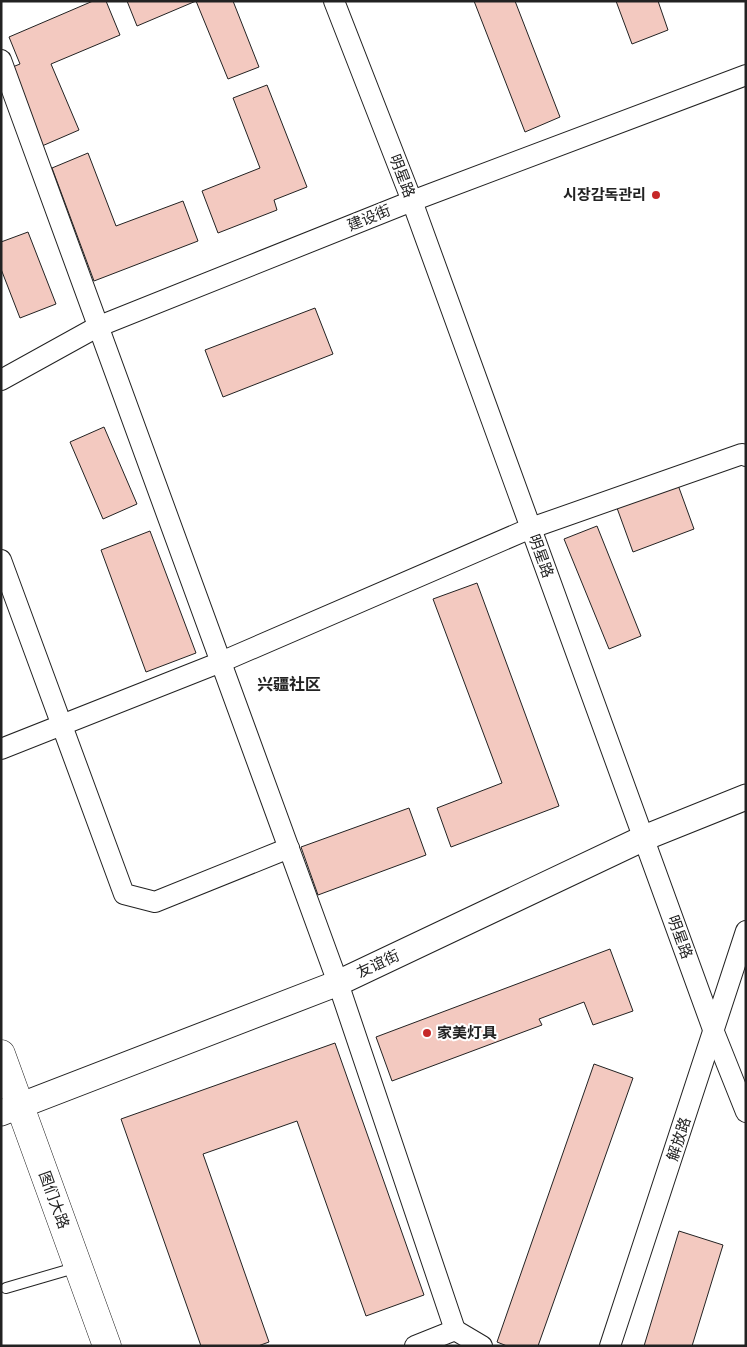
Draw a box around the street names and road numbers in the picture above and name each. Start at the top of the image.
street label: 明星路 [386,151,419,200]
street label: 建设街 [344,200,393,234]
street label: 明星路 [526,531,558,580]
street label: 明星路 [665,912,697,961]
street label: 友谊街 [353,945,402,981]
street label: 解放路 [663,1115,694,1163]
street label: 图们大路 [36,1168,74,1231]

